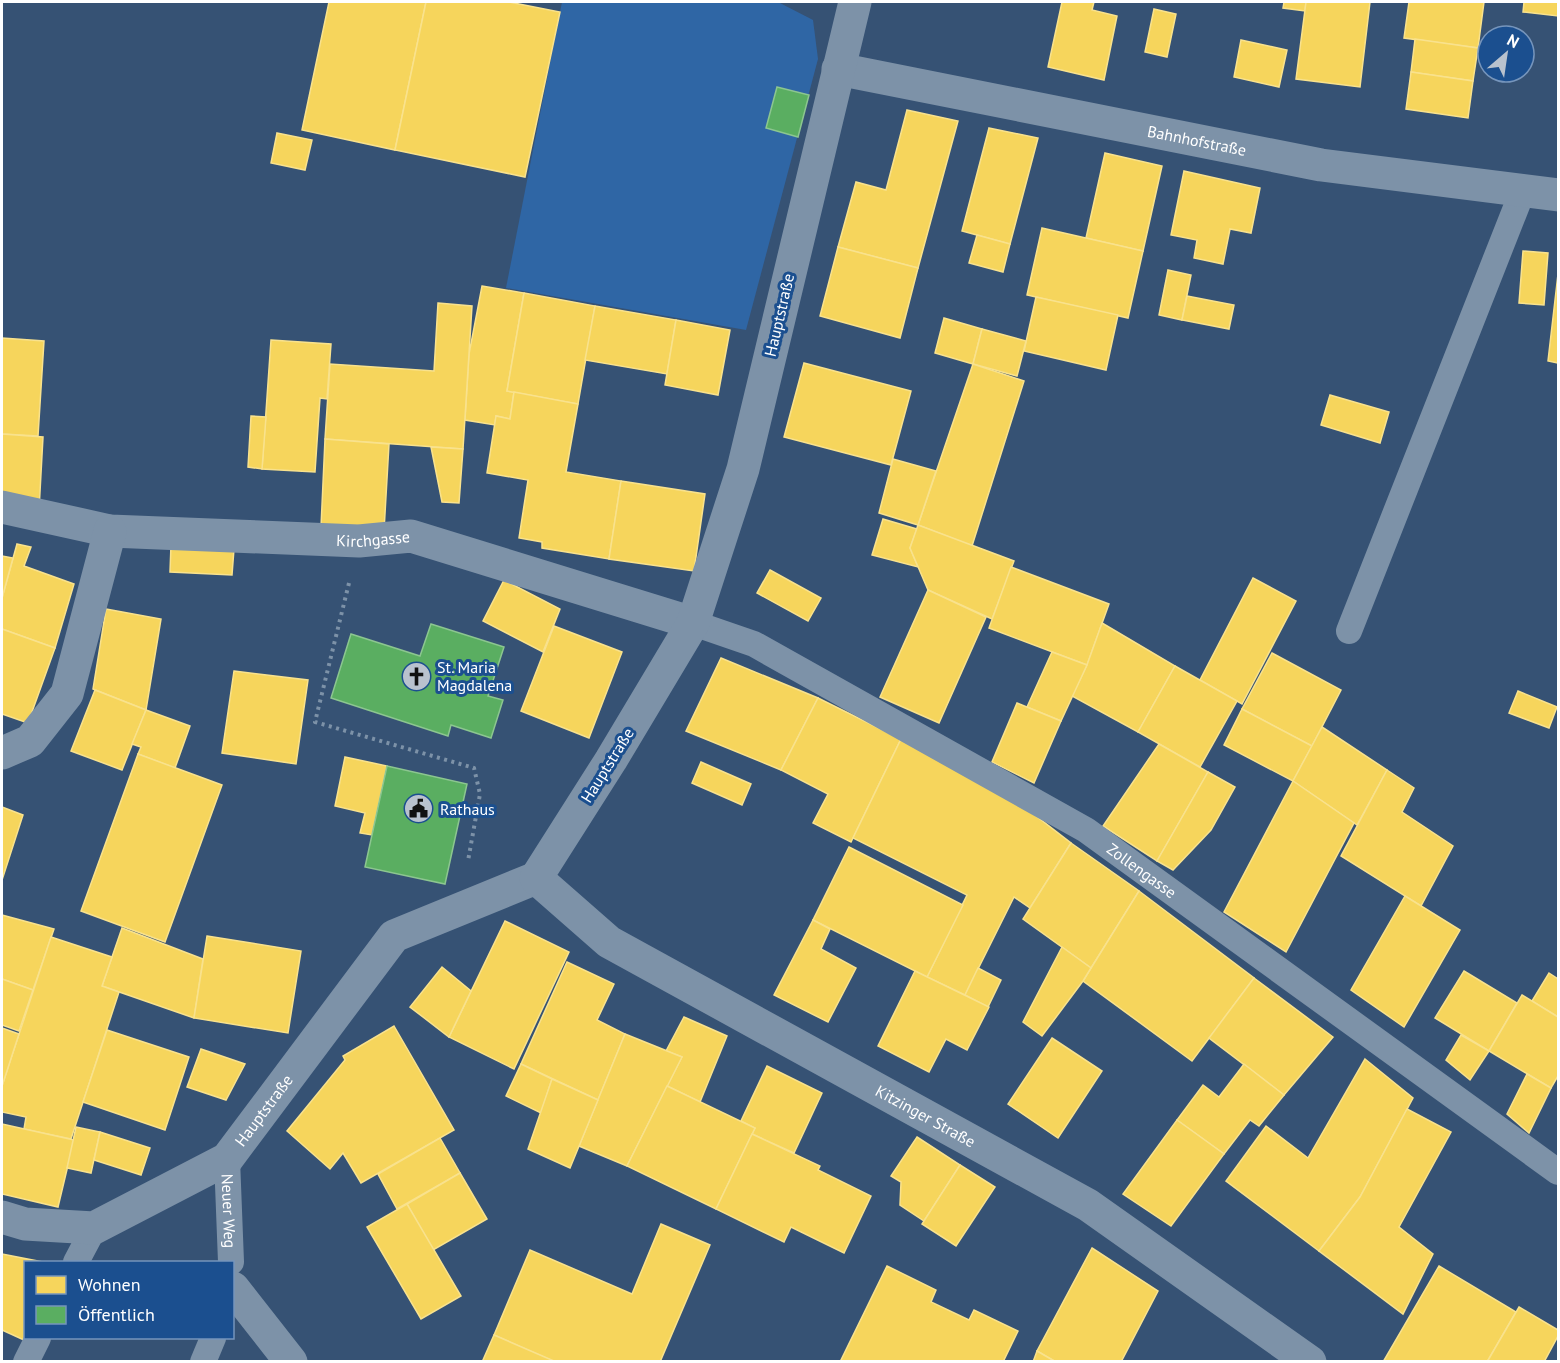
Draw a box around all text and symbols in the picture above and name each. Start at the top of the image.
north arrow [1476,24,1536,84]
text: N [1504,30,1523,52]
street label: Bahnhofstraße [1146,121,1248,160]
street label: Hauptstraße [760,272,798,358]
street label: Kirchgasse [336,526,411,551]
place label: St. Maria Magdalena [437,657,512,695]
church icon: St. Maria Magdalena [400,660,432,692]
street label: Hauptstraße [576,724,638,806]
public building icon: Rathaus [403,793,435,825]
place label: Rathaus [440,799,495,819]
street label: Zollengasse [1103,839,1180,902]
street label: Hauptstraße [230,1070,297,1150]
street label: Kitzinger Straße [872,1080,979,1151]
street label: Neuer Weg [218,1173,240,1248]
legend [24,1261,234,1339]
text: Wohnen [78,1273,140,1296]
text: Öffentlich [78,1303,155,1326]

